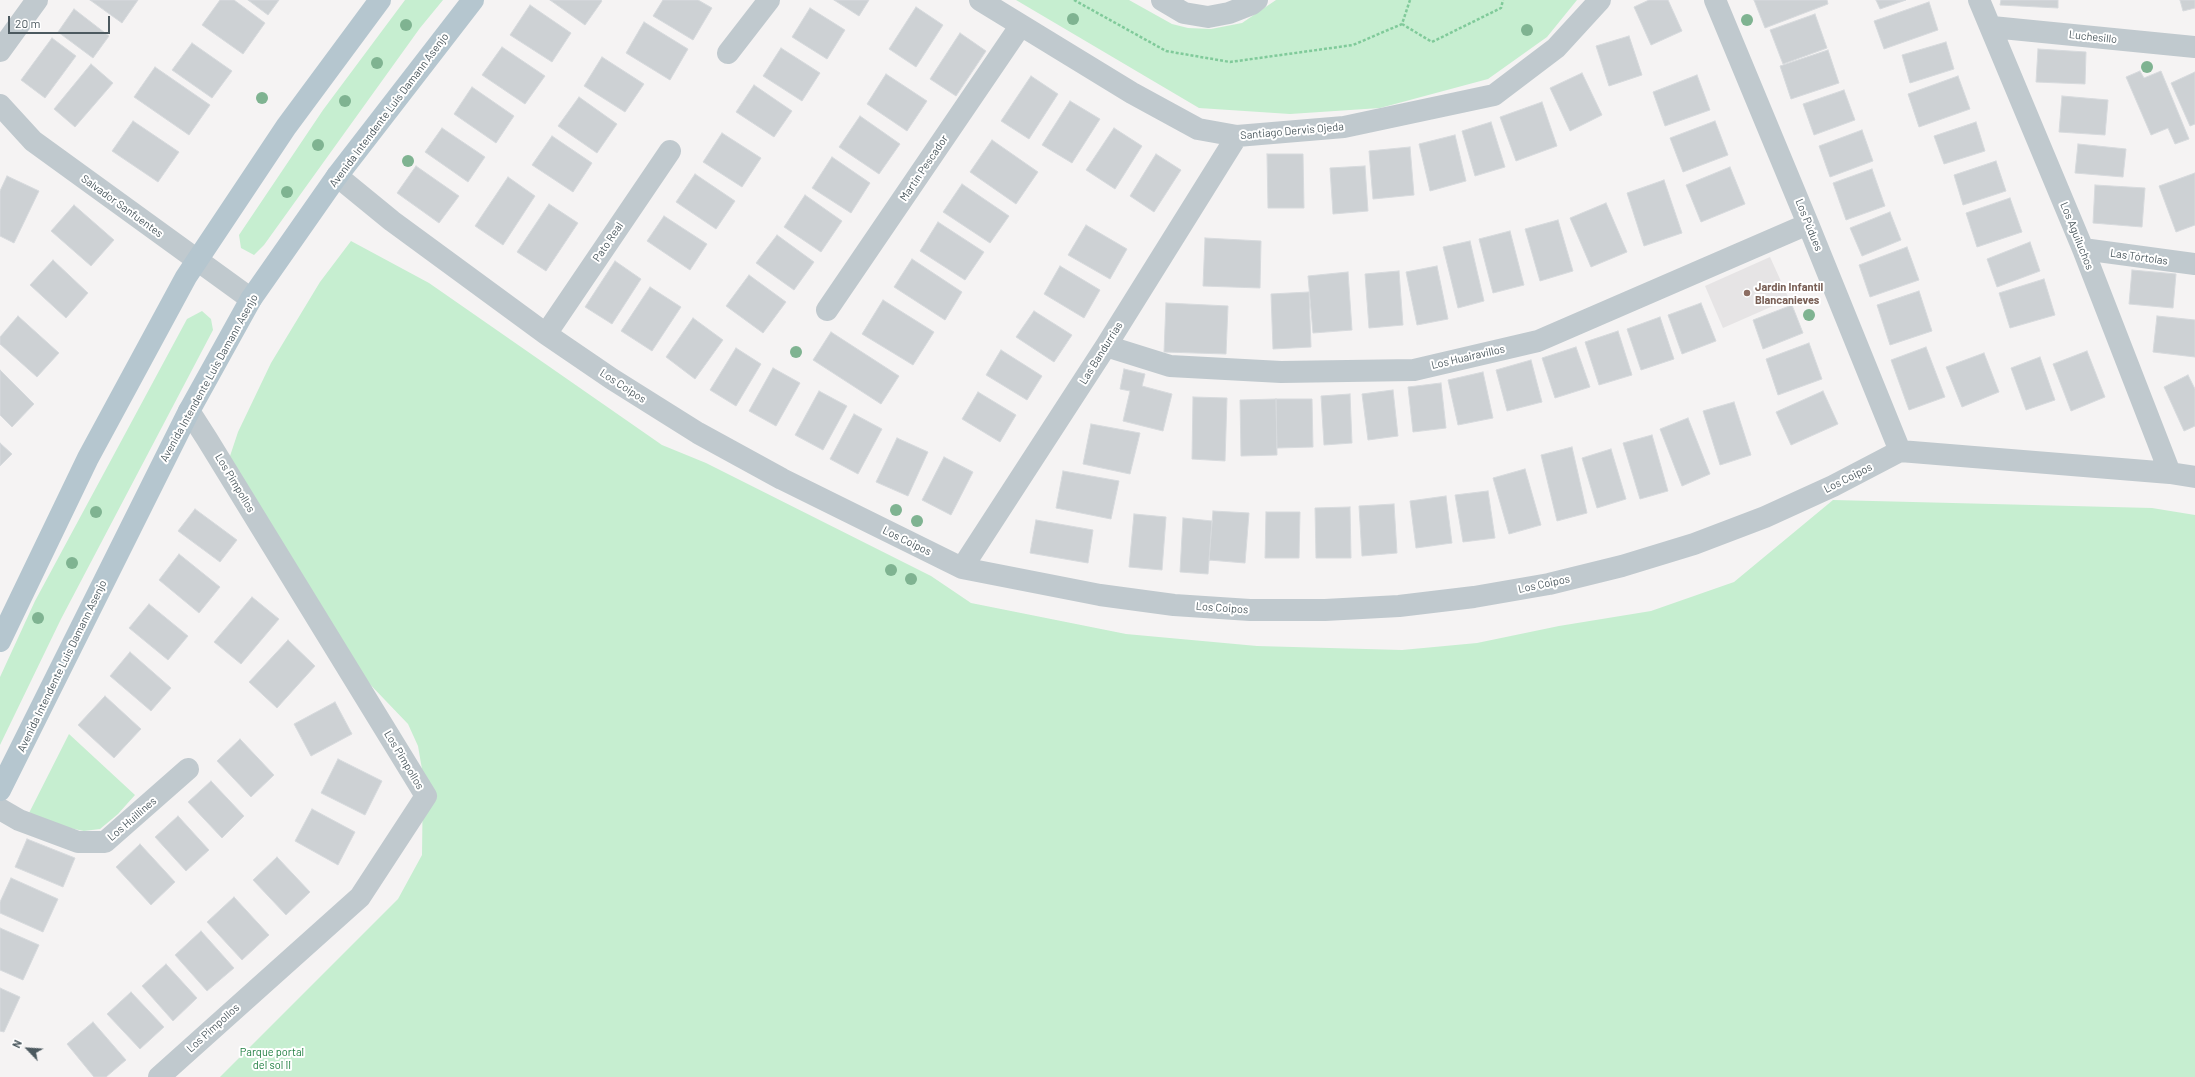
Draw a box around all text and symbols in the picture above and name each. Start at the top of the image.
scale bar [10,8,112,34]
text: 20 m [15,16,41,30]
street label: Luchesillo [2068,28,2118,46]
street label: Avenida Intendente Luis Damann Asenjo [327,30,451,190]
street label: Santiago Dervis Ojeda [1240,120,1344,142]
street label: Martín Pescador [897,132,951,204]
street label: Salvador Sanfuentes [79,172,165,240]
street label: Los Púdues [1793,197,1825,253]
street label: Los Aguiluchos [2057,200,2097,272]
street label: Pato Real [590,220,626,264]
street label: Las Tórtolas [2109,246,2169,268]
place label: Jardin Infantil Blancanieves [1755,280,1823,306]
marker: Jardin Infantil Blancanieves [1742,288,1752,298]
street label: Avenida Intendente Luis Damann Asenjo [157,292,261,464]
street label: Las Bandurrias [1077,319,1125,387]
street label: Los Huairavillos [1430,342,1506,372]
street label: Los Coipos [597,366,649,406]
street label: Los Pimpollos [212,451,258,515]
street label: Los Coipos [1822,460,1874,496]
street label: Los Coipos [881,524,933,558]
street label: Los Coipos [1517,572,1571,596]
street label: Avenida Intendente Luis Damann Asenjo [14,578,110,754]
street label: Los Coipos [1195,600,1249,616]
street label: Los Pimpollos [381,728,427,792]
street label: Los Huillines [105,794,159,844]
street label: Los Pimpollos [184,1001,242,1055]
north arrow [8,1029,48,1069]
text: N [9,1038,24,1050]
park label: Parque portal del sol II [240,1045,304,1071]

